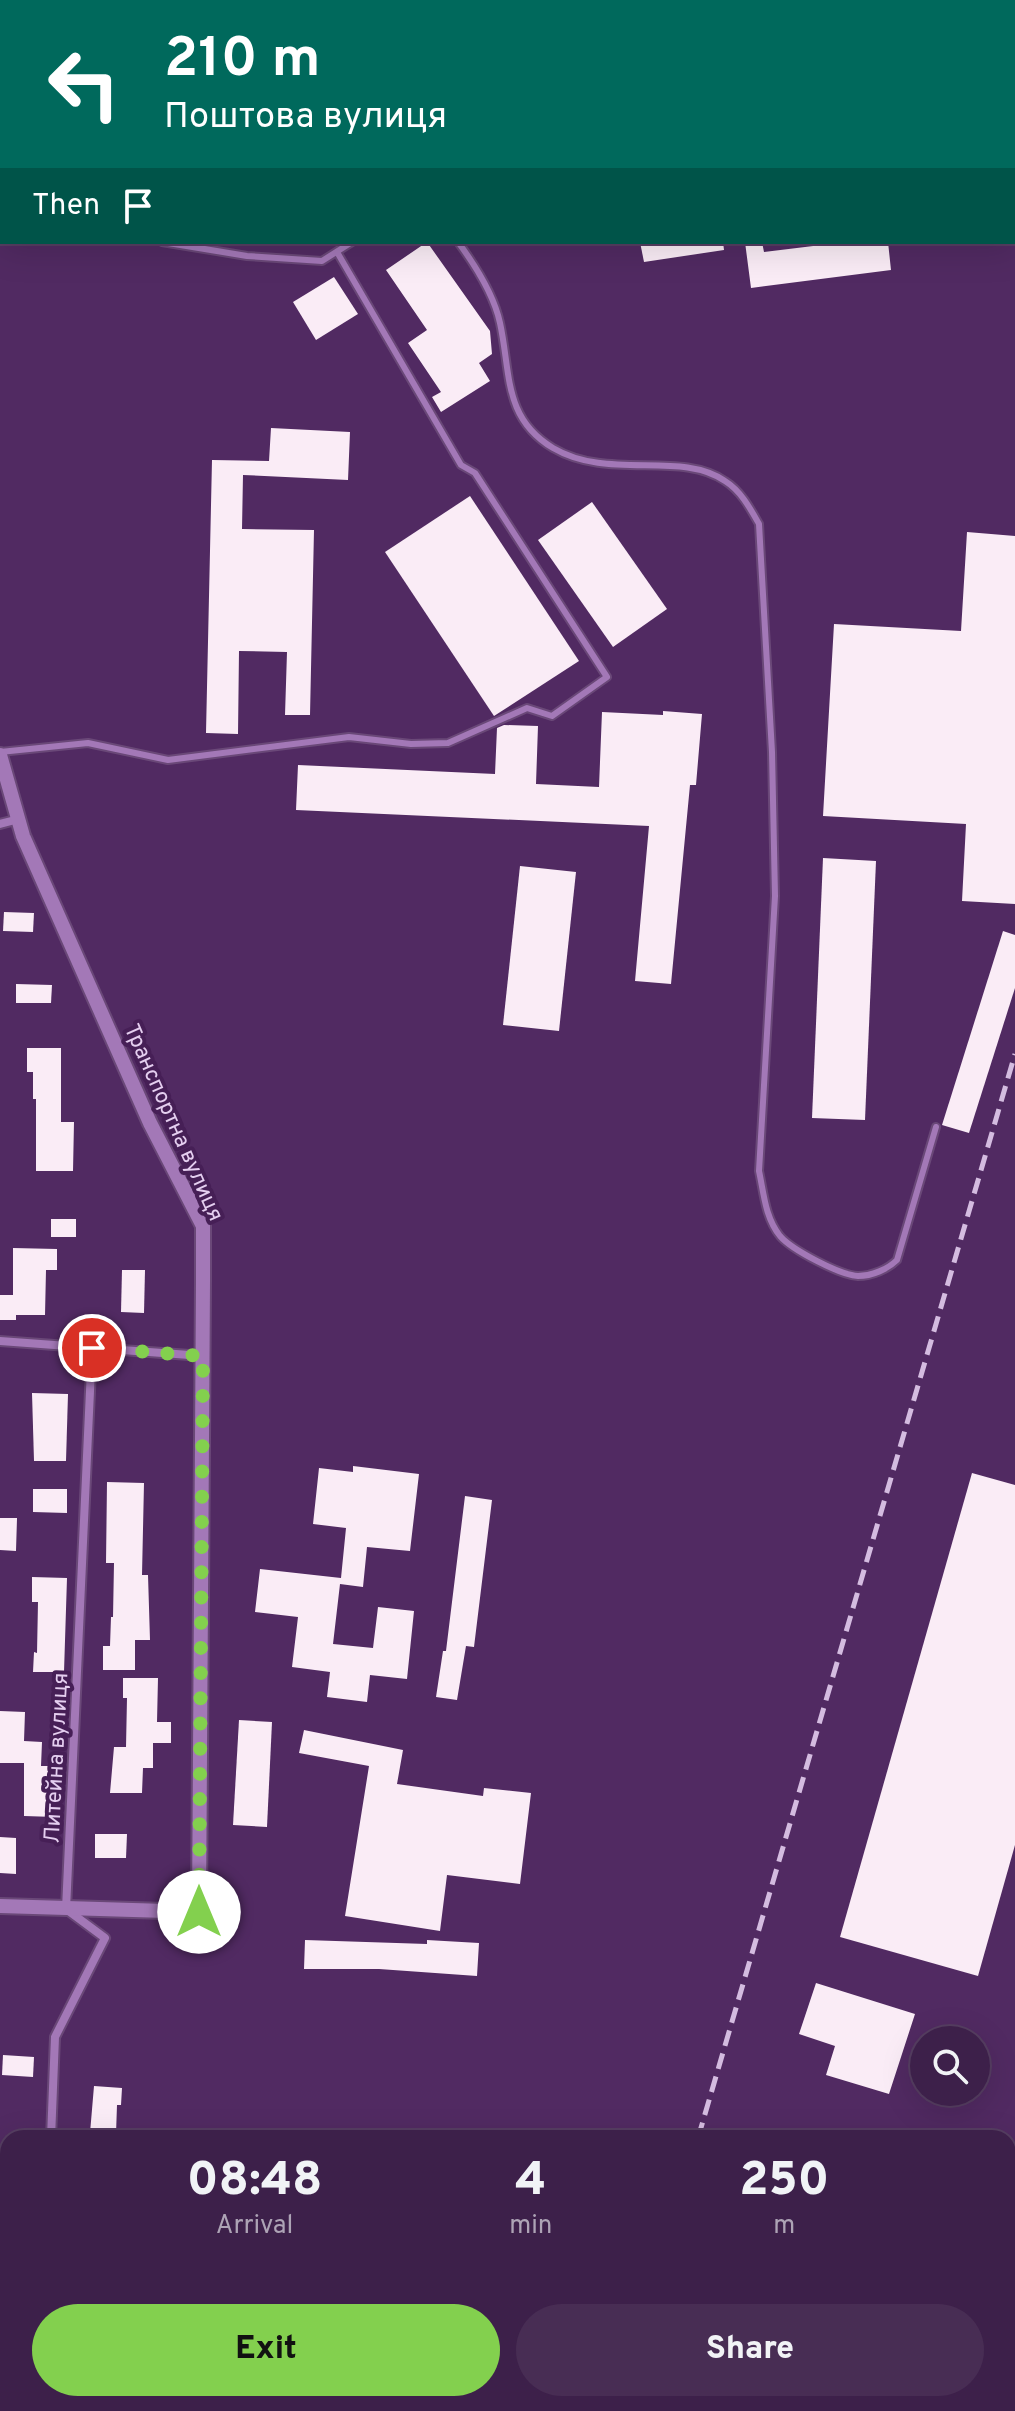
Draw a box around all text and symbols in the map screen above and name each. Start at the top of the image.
text: 210 m [164,26,321,96]
icon: left [32,32,136,136]
text: Поштова вулиця [164,95,447,141]
icon: arrive [116,184,160,228]
text: Then [32,188,100,225]
street label: Транспортна вулиця [117,1020,228,1226]
pin [58,1314,126,1382]
icon: arrive [70,1326,114,1370]
street label: Литейна вулиця [40,1672,75,1844]
position arrow [157,1870,241,1954]
map controls [910,2026,990,2106]
button: search [910,2026,990,2106]
text: 08:48 [187,2152,323,2212]
text: 4 [515,2152,546,2212]
text: 250 [739,2152,829,2212]
text: Arrival [216,2210,293,2243]
text: min [509,2210,552,2243]
text: m [773,2210,795,2243]
button: Exit [32,2304,500,2396]
button: Share [516,2304,984,2396]

